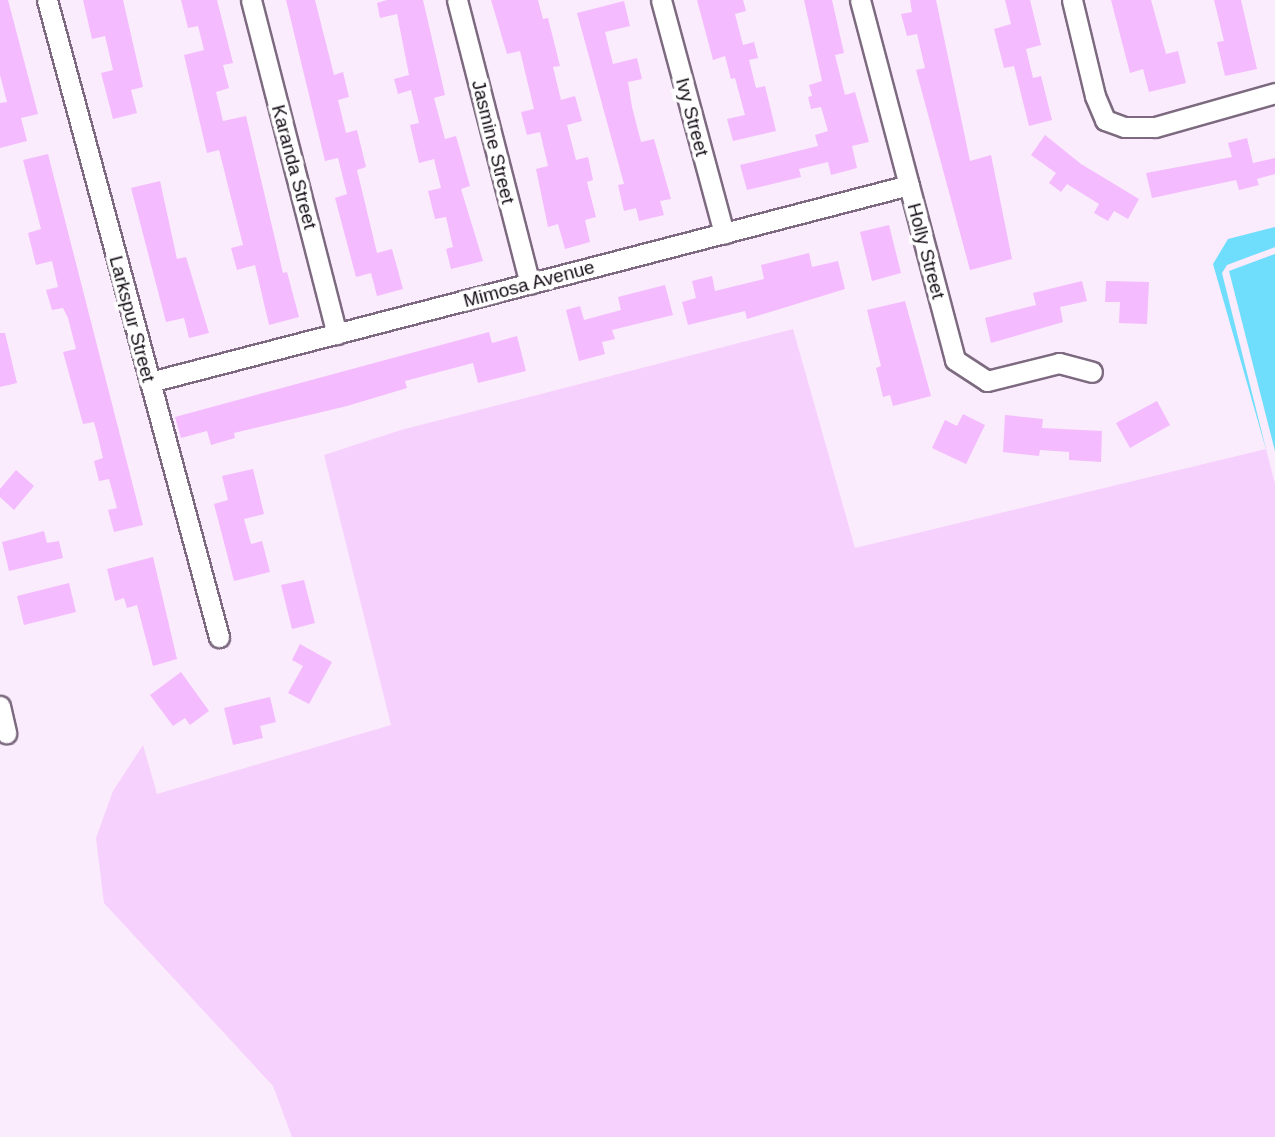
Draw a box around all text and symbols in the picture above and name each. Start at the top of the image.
street label: Ivy Street [671,75,713,159]
street label: Jasmine Street [467,78,519,206]
street label: Karanda Street [266,102,322,232]
street label: Holly Street [902,201,950,301]
street label: Larkspur Street [104,253,160,385]
street label: Mimosa Avenue [460,255,598,313]

